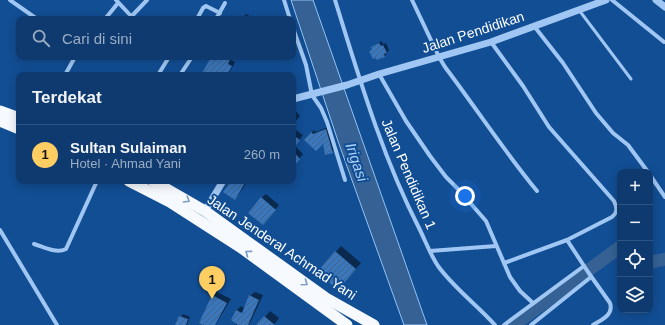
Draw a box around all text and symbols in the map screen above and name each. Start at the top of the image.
street label: Jalan Pendidikan [420,8,526,56]
search box [16,16,296,60]
icon: search [30,27,52,49]
text: Cari di sini [62,30,132,47]
text: Terdekat [32,88,102,107]
street label: Jalan Pendidikan 1 [379,116,440,232]
text: Sultan Sulaiman [70,139,187,156]
water label: Irigasi [342,140,372,184]
text: 1 [41,147,49,162]
text: 260 m [244,147,280,162]
text: Hotel · Ahmad Yani [70,156,181,171]
map controls [617,169,653,313]
button: + [617,169,653,205]
your location [455,186,475,206]
street label: Jalan Jenderal Achmad Yani [205,191,359,303]
one-way arrow [183,196,190,203]
button: − [617,205,653,241]
button: locate [617,241,653,277]
one-way arrow [245,251,252,258]
pin: 1 [199,266,225,299]
button: layers [617,277,653,313]
one-way arrow [300,278,307,285]

